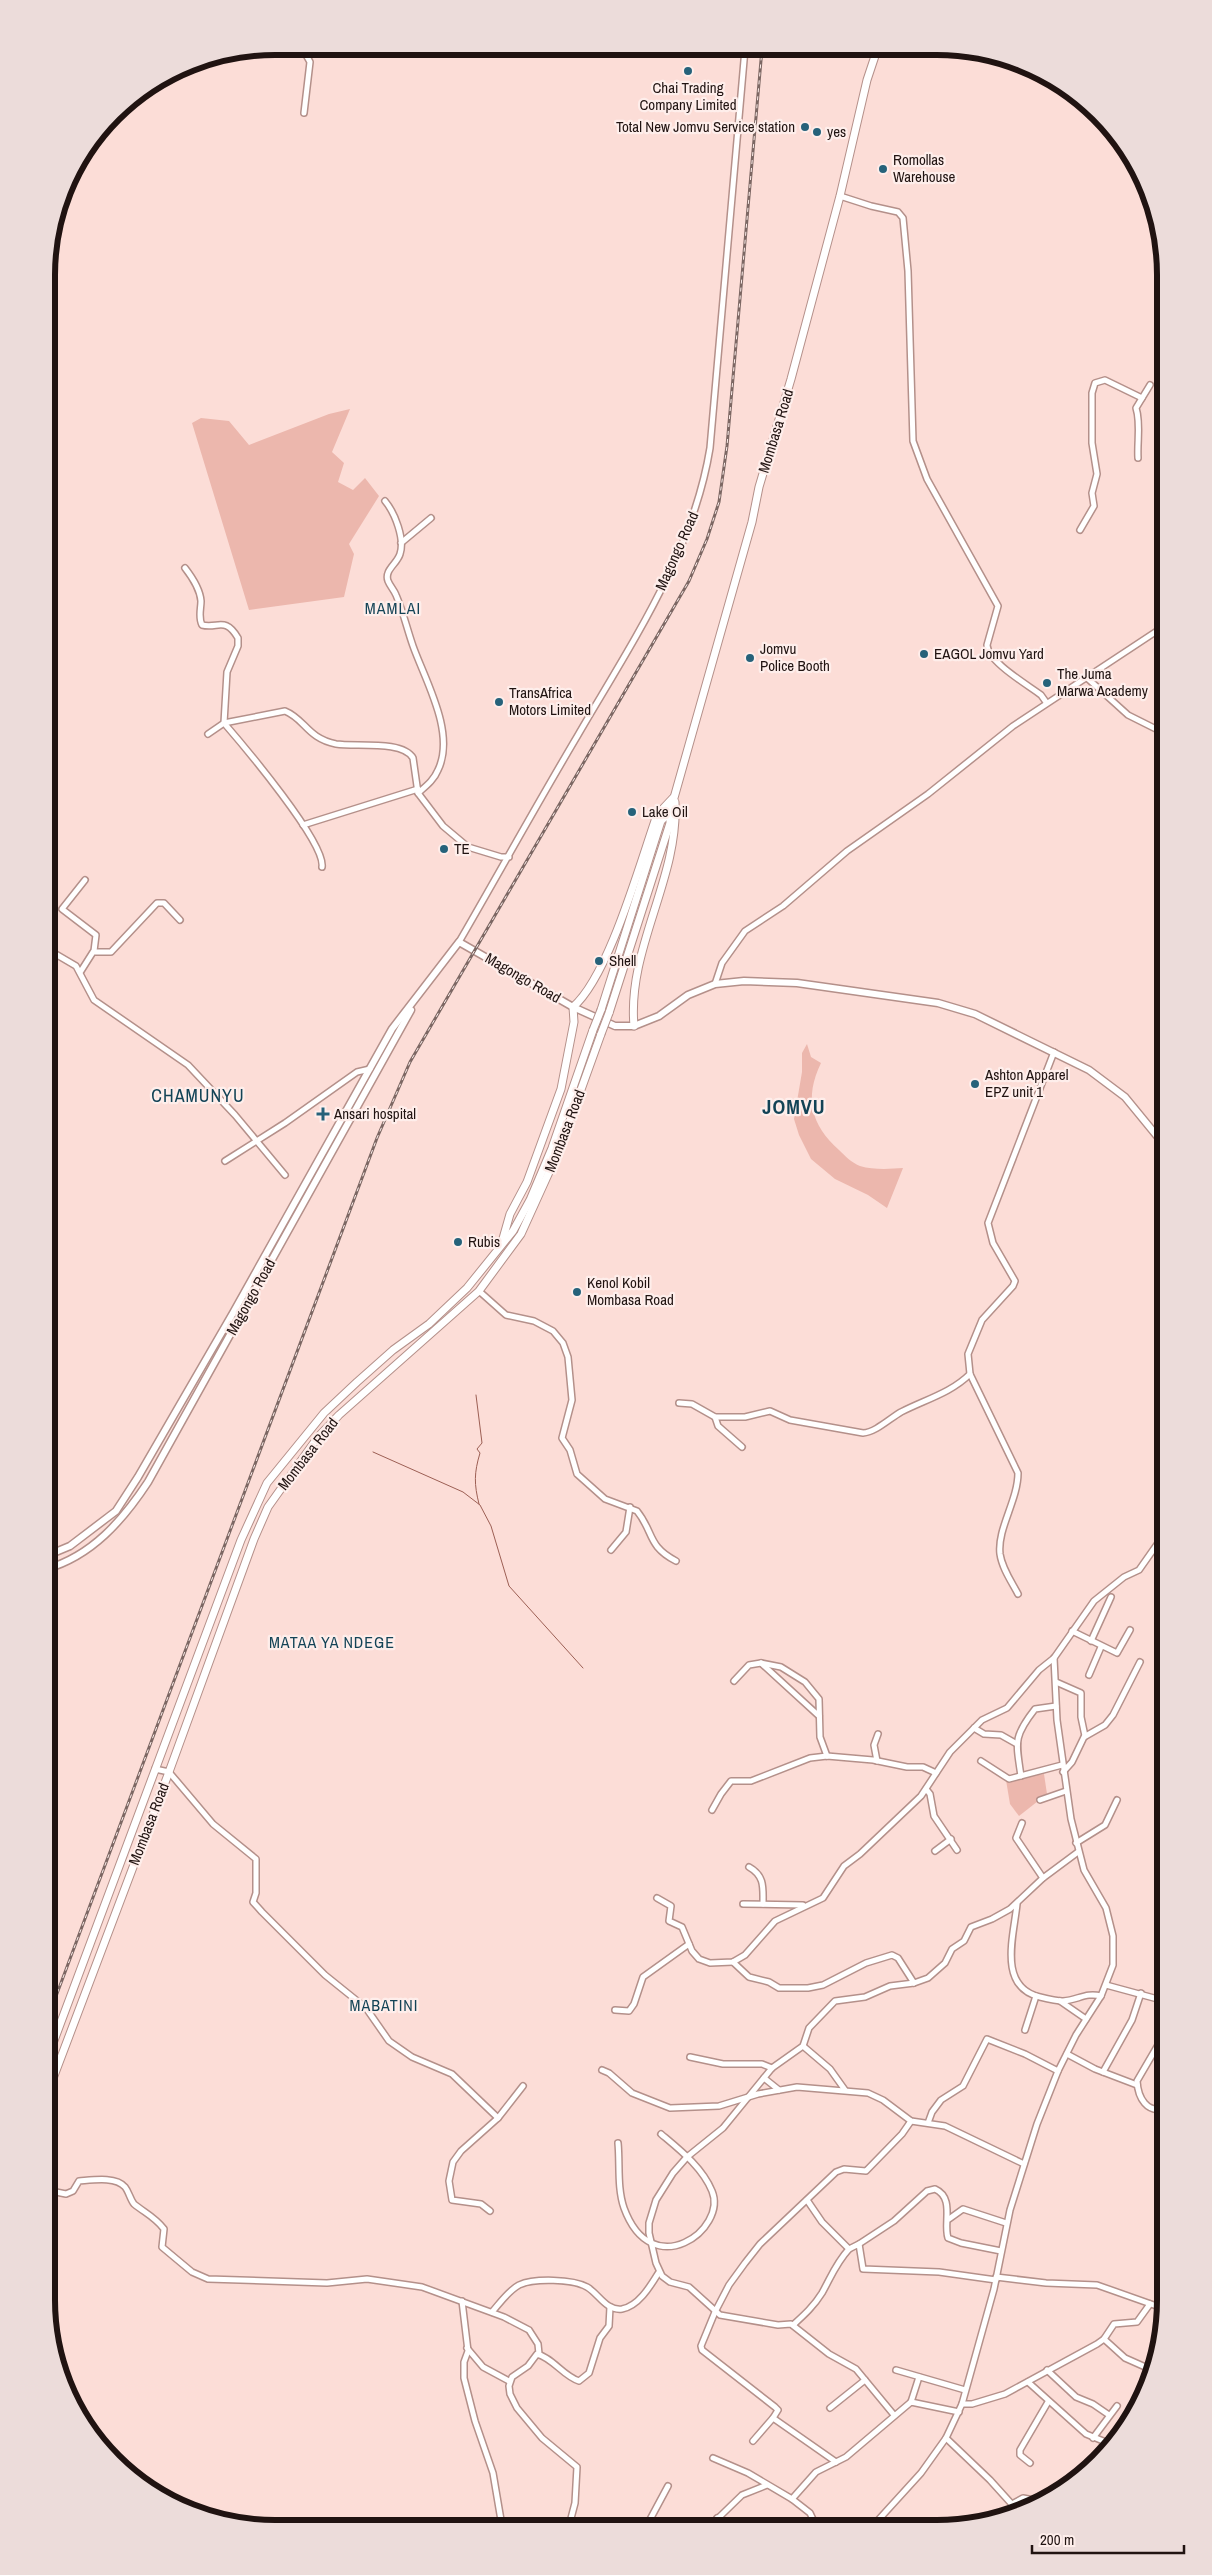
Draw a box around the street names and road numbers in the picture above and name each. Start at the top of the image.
street label: Mombasa Road [753,386,798,475]
street label: Magongo Road [650,508,703,593]
street label: Magongo Road [482,947,565,1008]
street label: Mombasa Road [539,1087,590,1175]
street label: Magongo Road [221,1255,280,1339]
street label: Mombasa Road [273,1413,343,1494]
street label: Mombasa Road [123,1780,174,1868]

